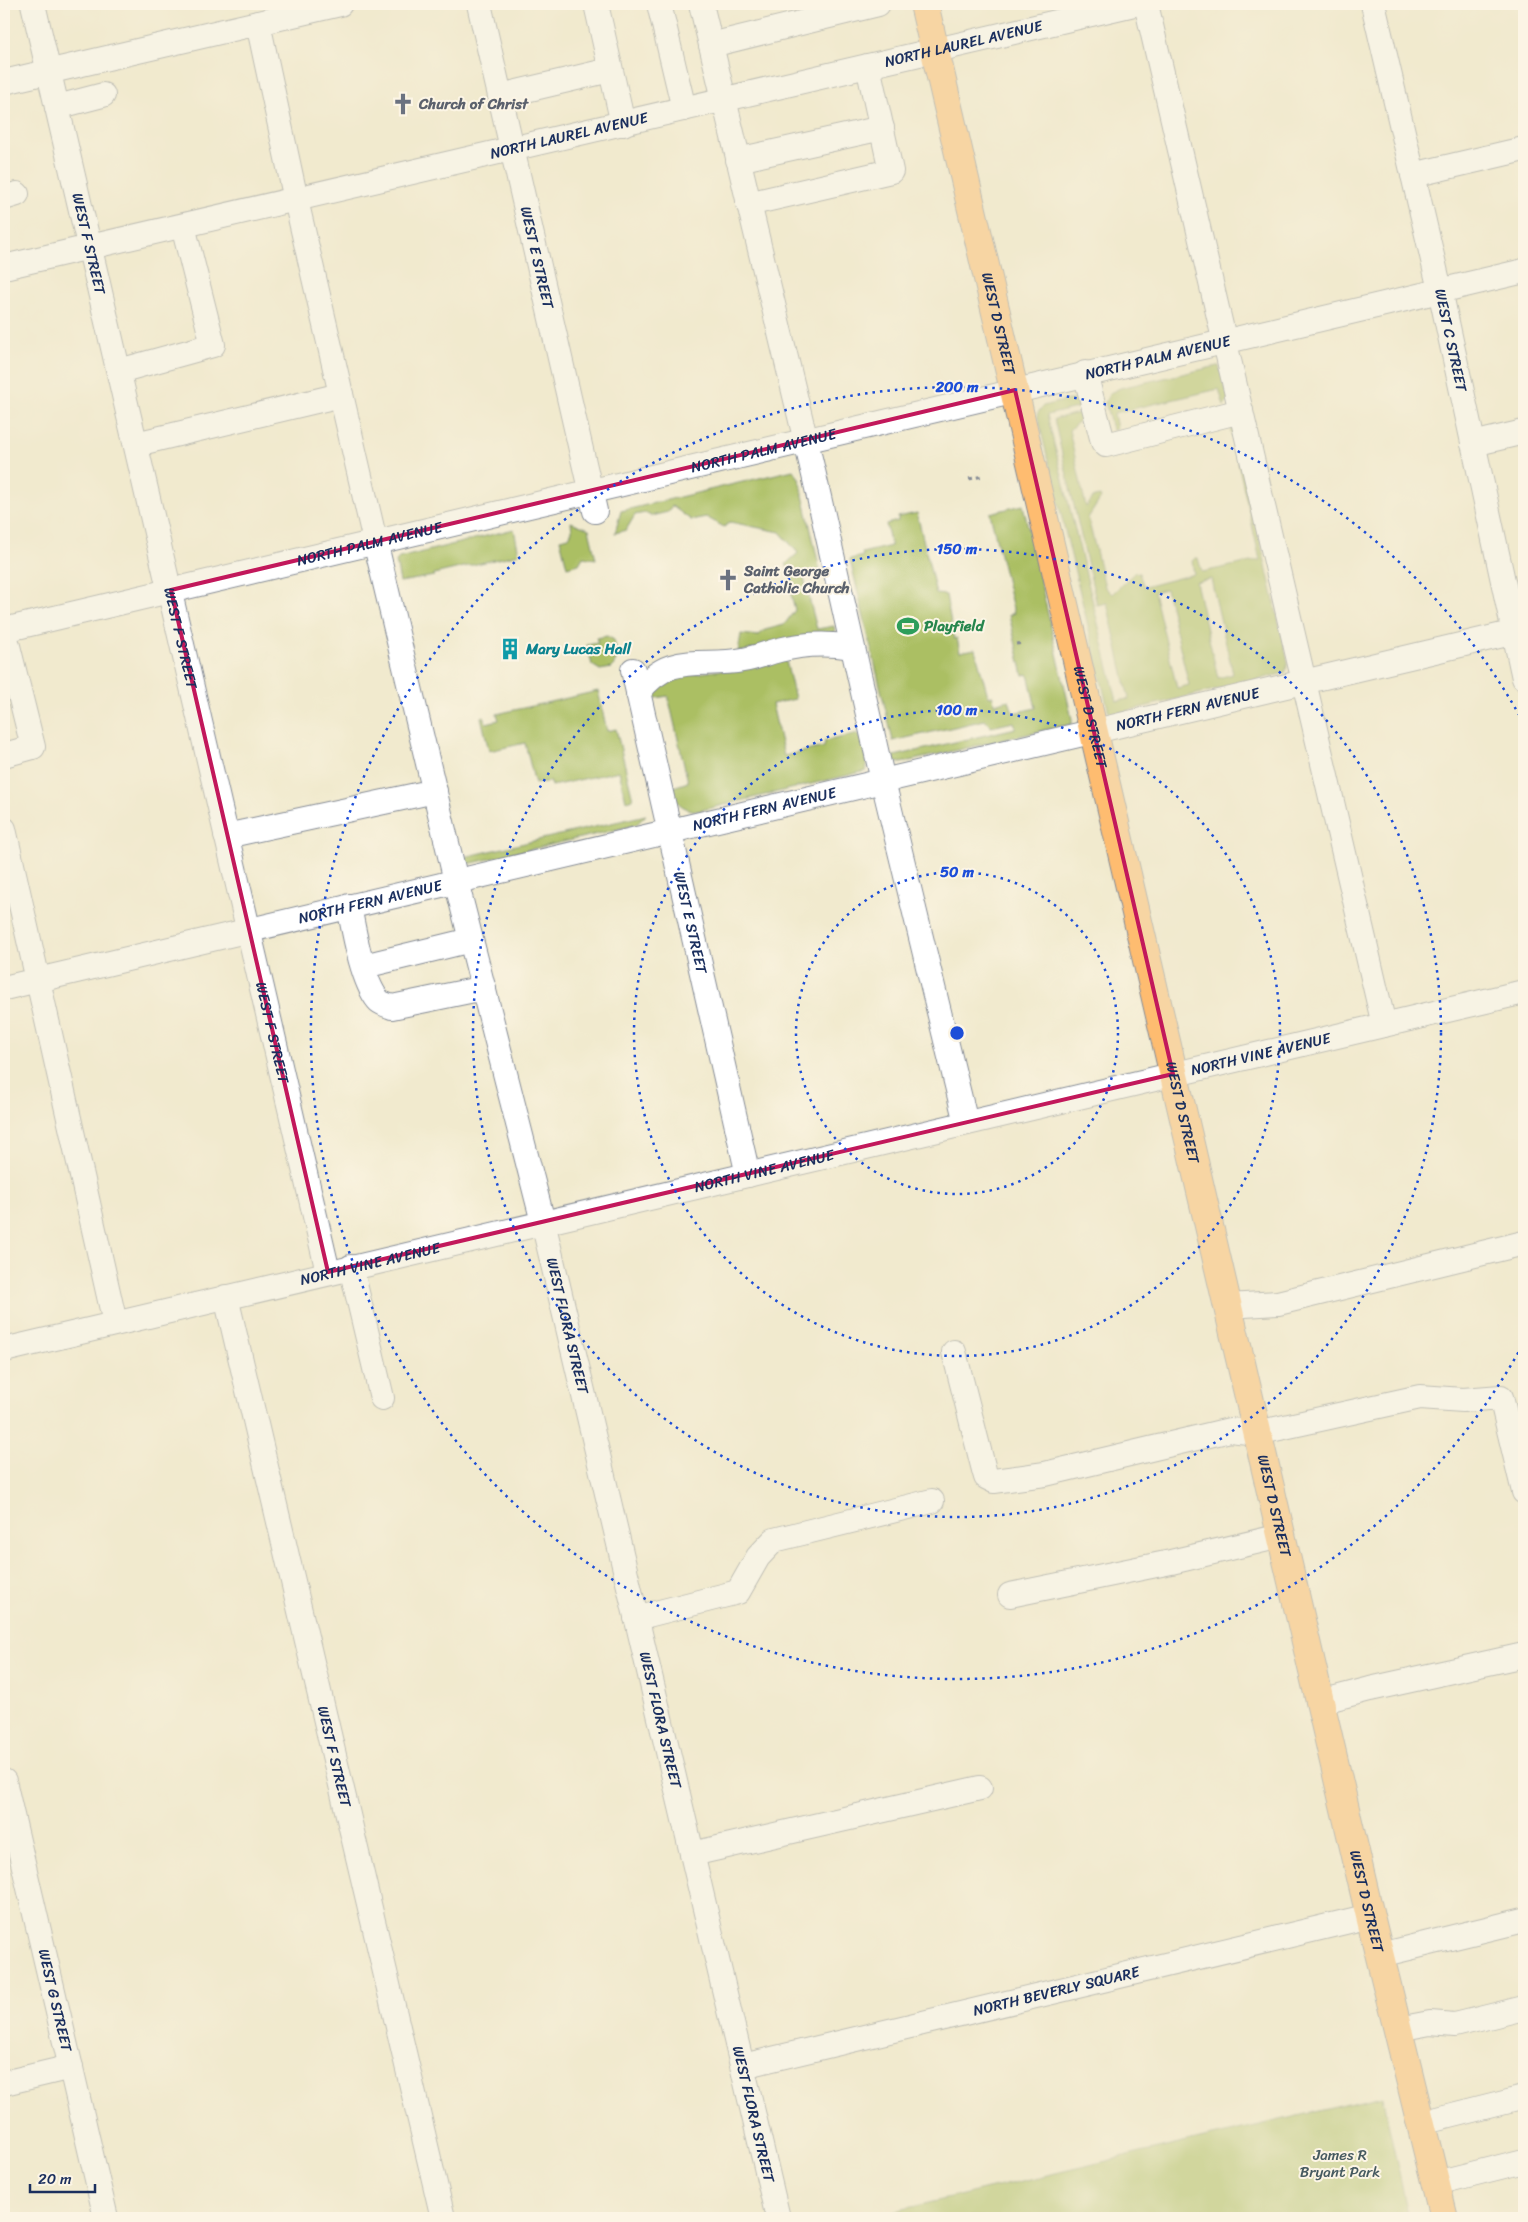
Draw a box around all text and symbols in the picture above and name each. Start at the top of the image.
street label: NORTH LAUREL AVENUE [882,12,1047,75]
church icon: Church of Christ [390,91,416,117]
place label: Church of Christ [418,91,529,117]
street label: NORTH LAUREL AVENUE [487,104,652,166]
street label: WEST F STREET [64,190,113,298]
street label: WEST E STREET [513,204,562,313]
street label: WEST D STREET [974,270,1023,378]
street label: WEST C STREET [1427,286,1475,395]
street label: NORTH PALM AVENUE [1082,327,1235,387]
text: 200 m [934,374,979,400]
street label: NORTH PALM AVENUE [688,421,840,480]
street label: NORTH PALM AVENUE [294,514,446,573]
text: 150 m [937,536,978,562]
place label: Saint George Catholic Church [743,558,850,601]
church icon: Saint George Catholic Church [715,567,741,593]
street label: WEST F STREET [156,585,205,692]
sports icon: Playfield [895,613,921,639]
place label: Playfield [924,613,986,639]
building icon: Mary Lucas Hall [497,636,523,662]
place label: Mary Lucas Hall [525,636,632,662]
street label: WEST D STREET [1066,663,1115,772]
street label: NORTH FERN AVENUE [1113,679,1264,739]
text: 100 m [937,697,978,723]
street label: NORTH FERN AVENUE [690,779,840,838]
text: 50 m [940,859,975,885]
street label: WEST E STREET [666,869,715,978]
street label: NORTH FERN AVENUE [296,872,446,931]
street label: WEST F STREET [248,979,297,1087]
centre of rings [948,1024,966,1042]
street label: NORTH VINE AVENUE [1188,1025,1335,1083]
street label: WEST D STREET [1158,1059,1207,1167]
street label: NORTH VINE AVENUE [692,1142,838,1200]
street label: NORTH VINE AVENUE [297,1234,444,1293]
street label: WEST FLORA STREET [539,1255,597,1398]
street label: WEST D STREET [1250,1452,1299,1560]
street label: WEST FLORA STREET [632,1649,690,1792]
street label: WEST F STREET [310,1703,359,1811]
street label: WEST D STREET [1342,1847,1392,1956]
street label: WEST G STREET [31,1946,80,2055]
street label: NORTH BEVERLY SQUARE [970,1958,1144,2024]
street label: WEST FLORA STREET [725,2043,783,2186]
park label: James R Bryant Park [1300,2142,1380,2185]
scale bar [30,2162,95,2194]
text: 20 m [38,2166,72,2192]

